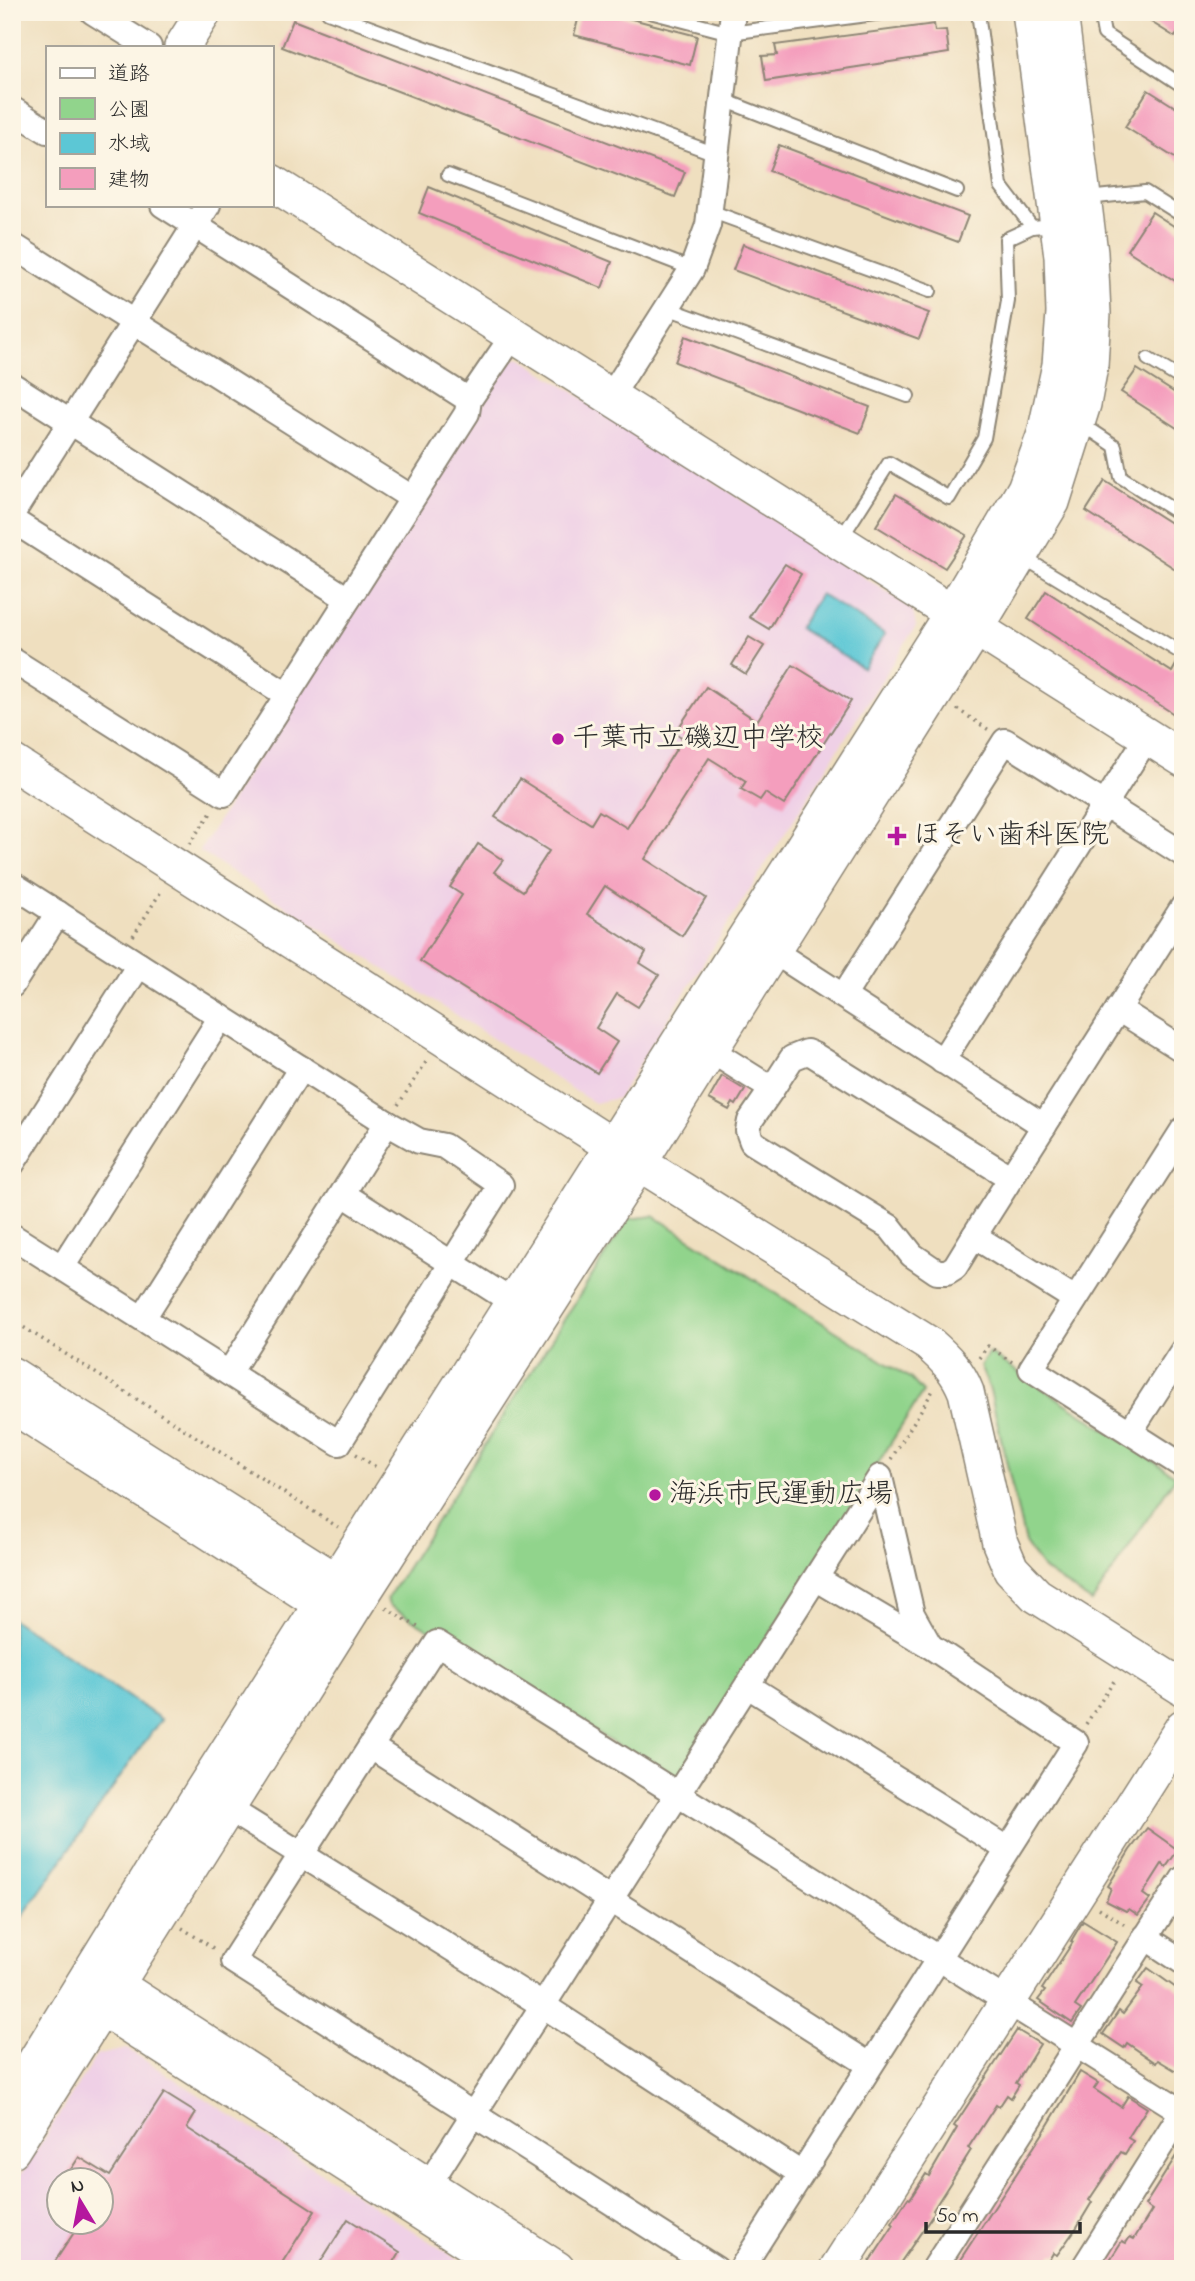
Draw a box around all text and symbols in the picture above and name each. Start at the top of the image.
legend [46,46,273,206]
text: 道路 [108,60,150,90]
text: 公園 [108,96,150,126]
text: 水域 [108,130,150,160]
text: 建物 [108,166,150,196]
place label: 千葉市立磯辺中学校 [572,719,824,760]
marker: 千葉市立磯辺中学校 [550,731,566,747]
place label: ほそい歯科医院 [913,816,1109,857]
marker: ほそい歯科医院 [887,826,907,846]
place label: 海浜市民運動広場 [669,1475,893,1516]
marker: 海浜市民運動広場 [647,1487,663,1503]
north arrow [46,2166,116,2236]
text: N [69,2172,86,2201]
scale bar [926,2190,1080,2234]
text: 50 m [936,2202,979,2232]

